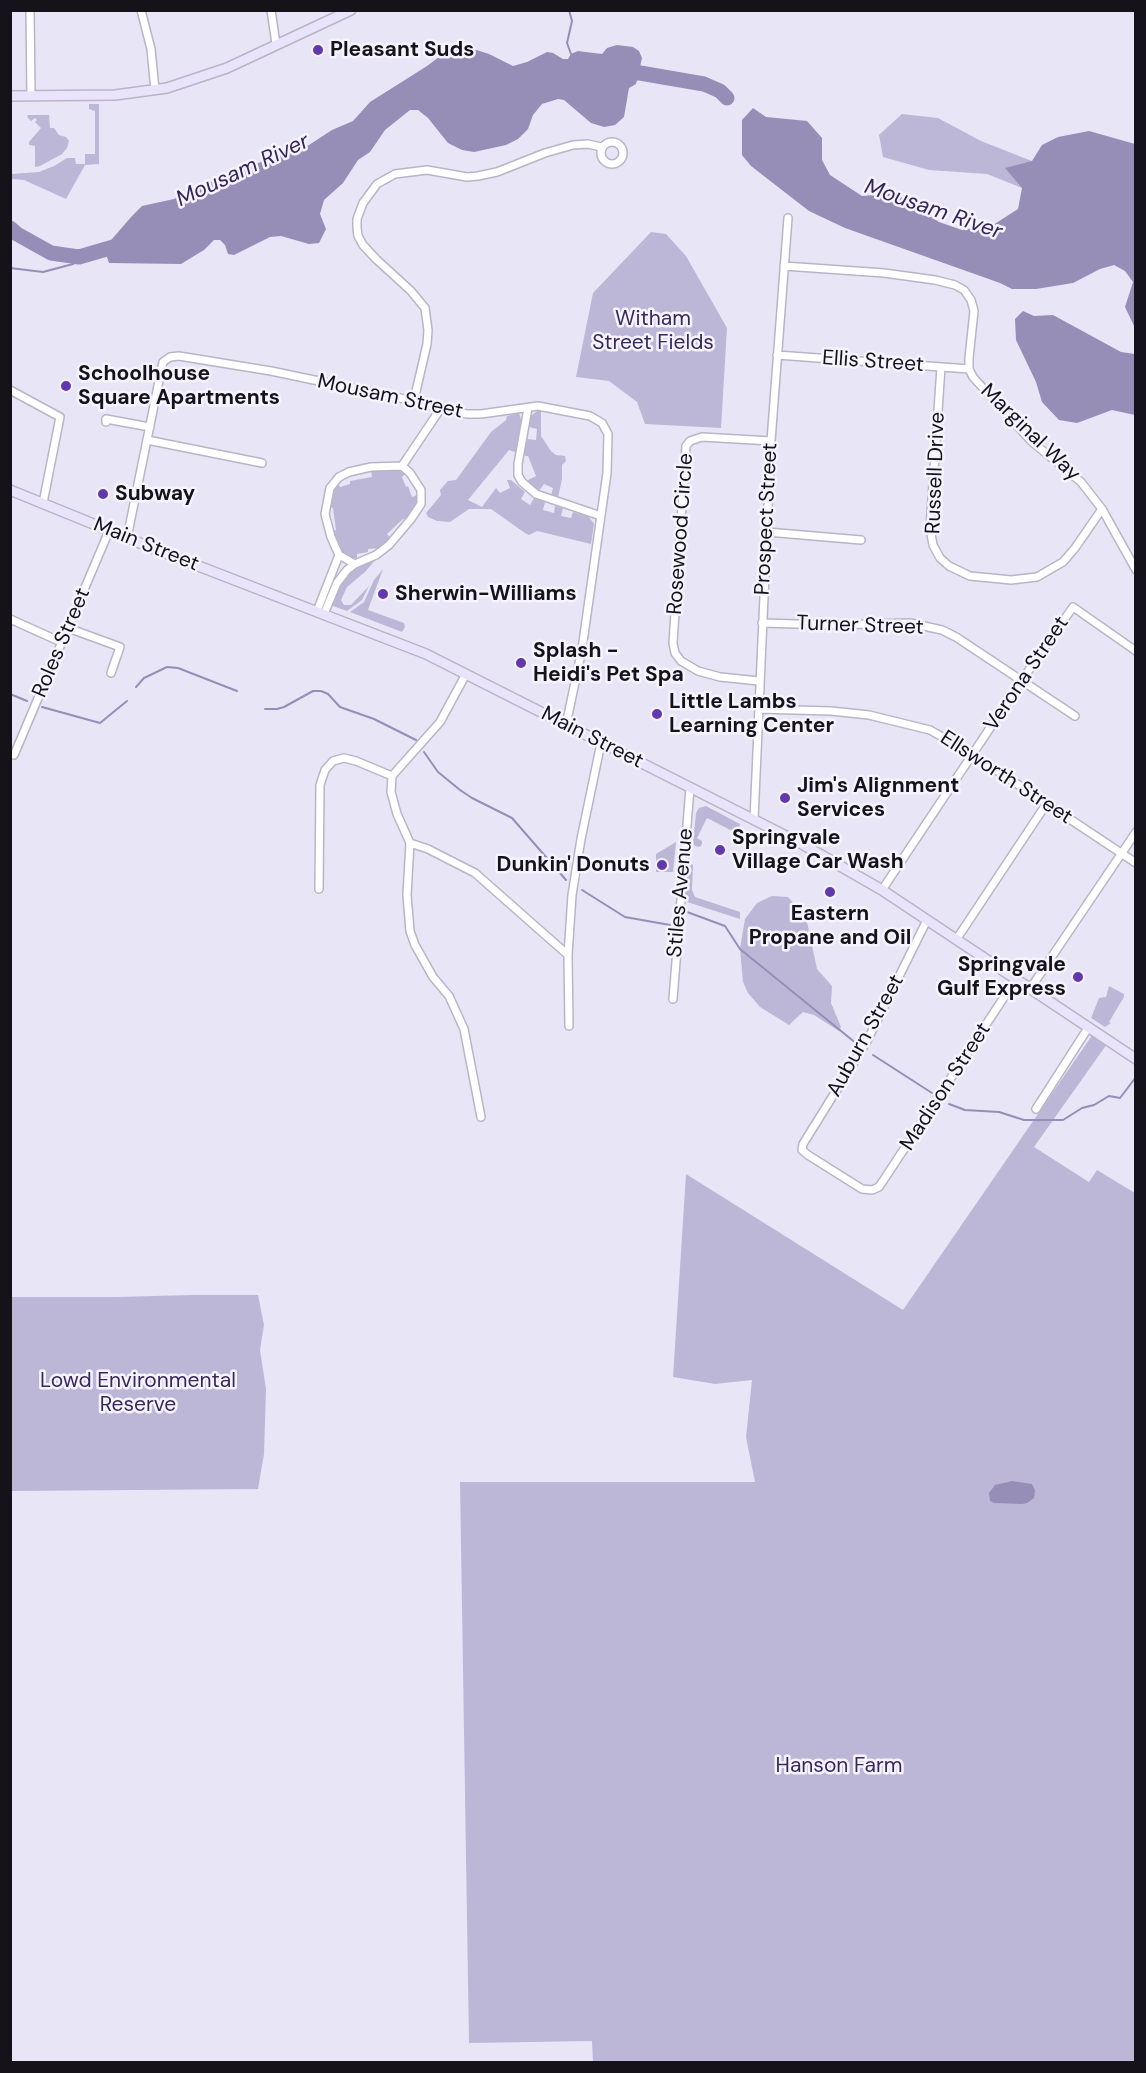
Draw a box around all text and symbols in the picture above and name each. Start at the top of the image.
place label: Pleasant Suds [330,37,474,63]
marker: Pleasant Suds [311,43,325,57]
water label: Mousam River [172,129,314,213]
water label: Mousam River [861,174,1005,246]
park label: Witham Street Fields [592,306,714,356]
street label: Ellis Street [821,346,925,378]
place label: Schoolhouse Square Apartments [78,361,280,411]
street label: Mousam Street [315,369,465,425]
marker: Schoolhouse Square Apartments [59,379,73,393]
street label: Marginal Way [975,379,1085,487]
street label: Russell Drive [921,411,951,535]
street label: Prospect Street [750,442,784,596]
street label: Rosewood Circle [663,452,699,616]
place label: Subway [115,481,195,507]
marker: Subway [96,487,110,501]
street label: Main Street [90,512,202,578]
place label: Sherwin-Williams [395,581,577,607]
street label: Roles Street [28,584,96,702]
marker: Sherwin-Williams [376,587,390,601]
street label: Turner Street [796,611,924,641]
street label: Verona Street [979,612,1075,736]
place label: Splash - Heidi's Pet Spa [533,638,684,688]
marker: Splash - Heidi's Pet Spa [514,656,528,670]
place label: Little Lambs Learning Center [669,689,834,739]
street label: Main Street [537,702,647,774]
marker: Little Lambs Learning Center [650,707,664,721]
street label: Ellsworth Street [935,726,1077,830]
place label: Jim's Alignment Services [797,773,959,823]
marker: Jim's Alignment Services [778,791,792,805]
place label: Springvale Village Car Wash [732,825,904,875]
street label: Stiles Avenue [663,827,699,959]
marker: Springvale Village Car Wash [713,843,727,857]
place label: Dunkin' Donuts [497,852,650,878]
marker: Dunkin' Donuts [655,858,669,872]
marker: Eastern Propane and Oil [823,885,837,899]
place label: Eastern Propane and Oil [749,901,911,951]
place label: Springvale Gulf Express [937,952,1066,1002]
street label: Auburn Street [822,970,910,1102]
marker: Springvale Gulf Express [1071,970,1085,984]
street label: Madison Street [895,1018,997,1156]
park label: Lowd Environmental Reserve [40,1368,236,1418]
park label: Hanson Farm [776,1753,902,1779]

